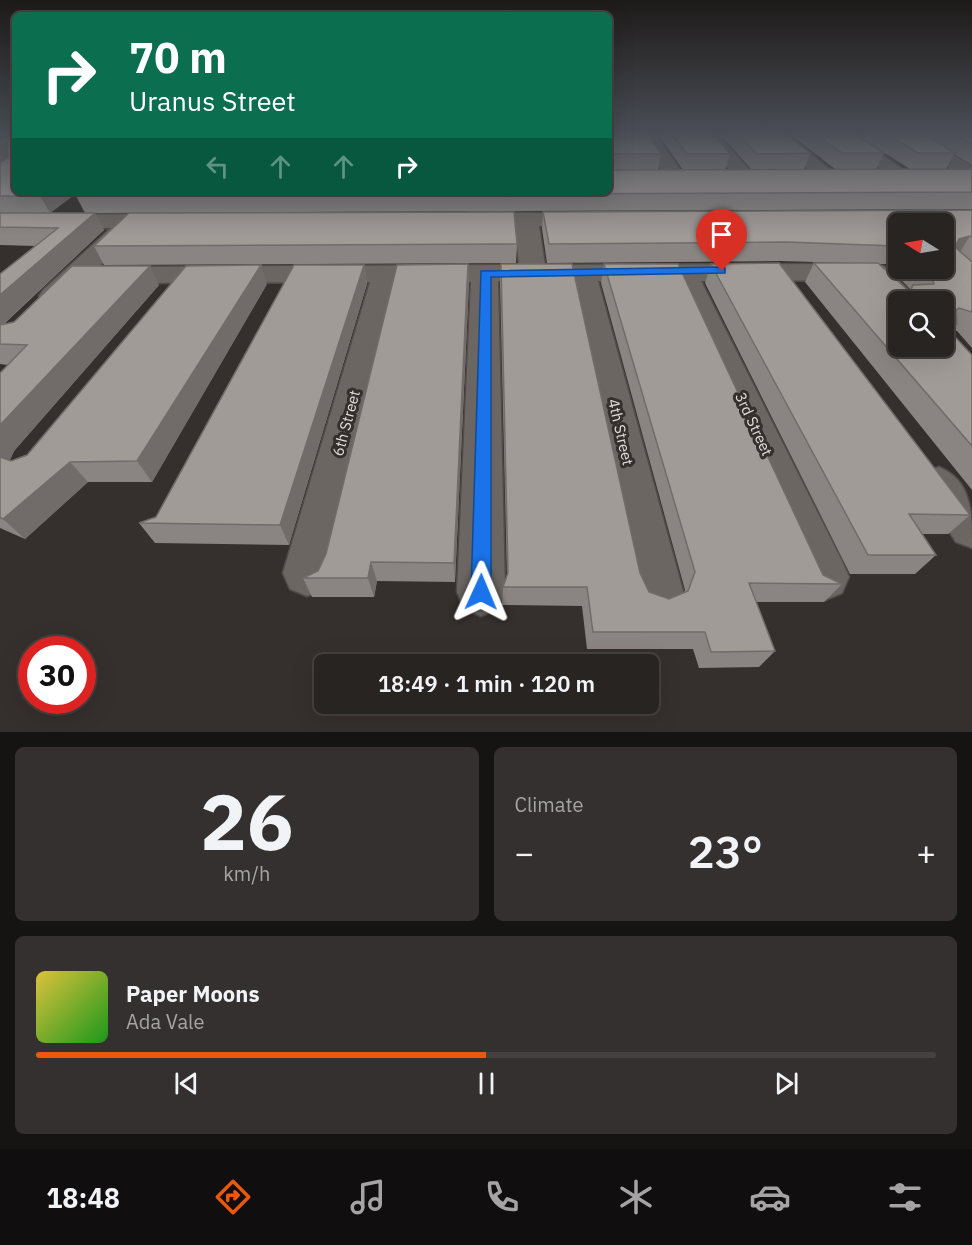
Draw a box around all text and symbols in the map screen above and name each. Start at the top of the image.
text: 70 m [129,30,227,85]
icon: right [30,36,108,114]
text: Uranus Street [129,83,296,118]
icon: left [201,150,234,183]
icon: ahead [264,150,297,183]
icon: ahead [327,150,360,183]
icon: right [390,150,423,183]
pin [696,209,747,271]
north arrow [888,213,954,279]
map controls [888,213,954,357]
icon: arrive [705,218,738,251]
button: search [888,291,954,357]
street label: 6th Street [328,388,364,458]
street label: 3rd Street [731,389,777,459]
street label: 4th Street [604,397,638,467]
position arrow [449,560,513,624]
speed limit sign: 30 [18,636,96,714]
text: 18:49 · 1 min · 120 m [378,669,595,698]
text: 26 [200,770,294,871]
text: Climate [515,791,583,818]
text: 23° [688,822,763,880]
text: − [515,831,534,874]
text: + [916,831,936,874]
text: km/h [223,860,270,887]
text: Paper Moons [126,979,259,1008]
text: Ada Vale [126,1008,205,1035]
icon: previous [170,1067,203,1100]
icon: pause [470,1067,503,1100]
icon: next [770,1067,803,1100]
icon: directions [212,1176,254,1218]
icon: music [347,1176,389,1218]
icon: phone [481,1176,523,1218]
icon: climate [615,1176,657,1218]
icon: car [749,1176,791,1218]
icon: filters [884,1176,926,1218]
text: 18:48 [46,1180,120,1215]

